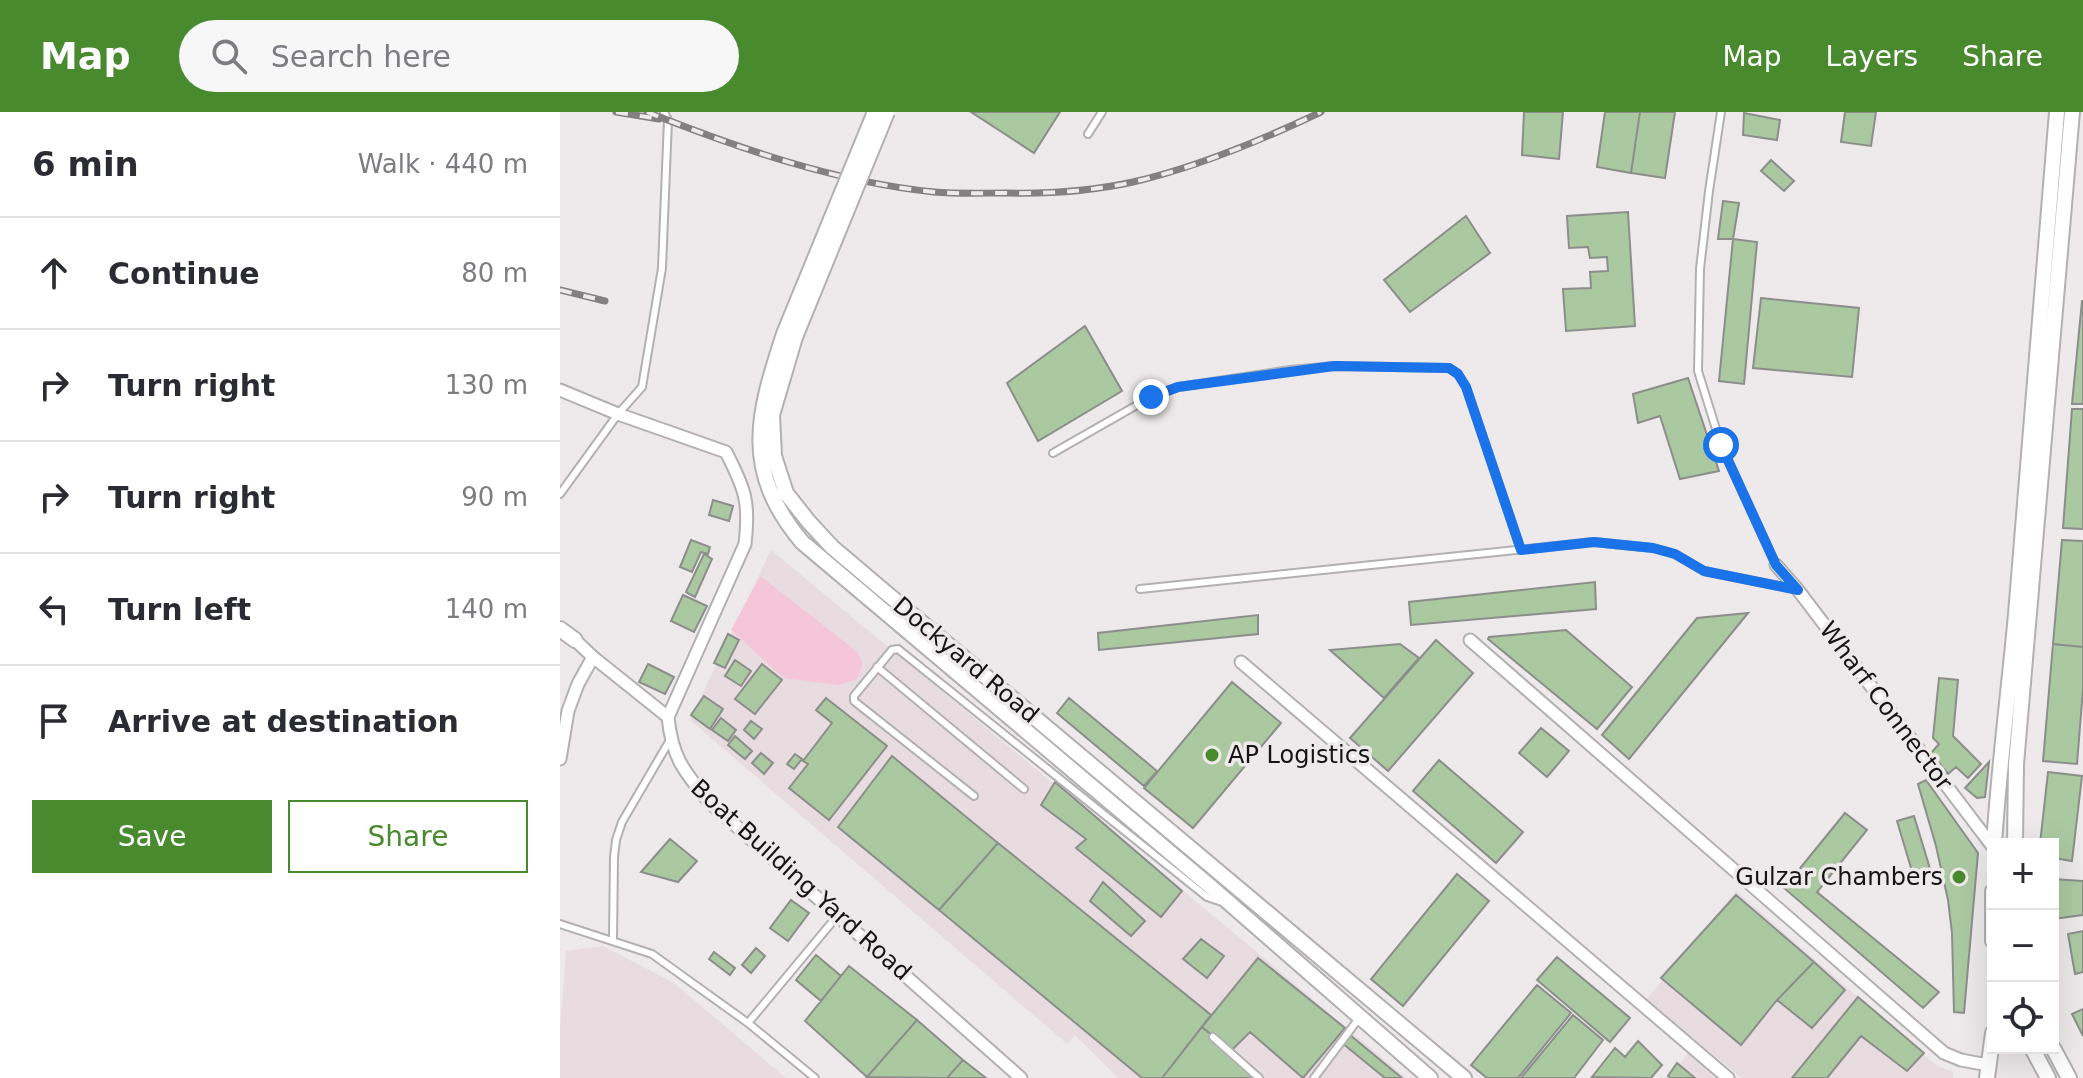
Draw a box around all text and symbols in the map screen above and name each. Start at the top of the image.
search box [179,20,739,92]
text: Map [40,34,131,78]
icon: search [207,34,251,78]
text: Search here [271,39,451,74]
text: Map [1722,40,1782,73]
text: Layers [1826,40,1918,73]
text: Share [1962,40,2043,73]
text: 6 min [32,144,139,184]
text: Walk · 440 m [358,149,528,179]
icon: ahead [32,251,76,295]
text: Continue [108,256,260,291]
text: 80 m [461,258,528,288]
icon: right [32,363,76,407]
text: Turn right [108,368,275,403]
text: 130 m [445,370,528,400]
route end [1133,379,1169,415]
route start [1703,427,1739,463]
icon: right [32,475,76,519]
text: Turn right [108,480,275,515]
text: 90 m [461,482,528,512]
icon: left [32,587,76,631]
street label: Dockyard Road [888,591,1044,729]
text: Turn left [108,592,251,627]
text: 140 m [445,594,528,624]
street label: Wharf Connector [1814,616,1958,796]
icon: arrive [32,699,76,743]
text: Arrive at destination [108,704,459,739]
place label: AP Logistics [1228,741,1370,769]
marker: AP Logistics [1203,746,1221,764]
street label: Boat Building Yard Road [685,774,917,986]
button: Save [32,800,272,873]
button: Share [288,800,528,873]
map controls [1987,838,2059,1054]
button: + [1987,838,2059,910]
place label: Gulzar Chambers [1735,863,1943,891]
marker: Gulzar Chambers [1950,868,1968,886]
button: − [1987,910,2059,982]
button: locate [1987,982,2059,1054]

